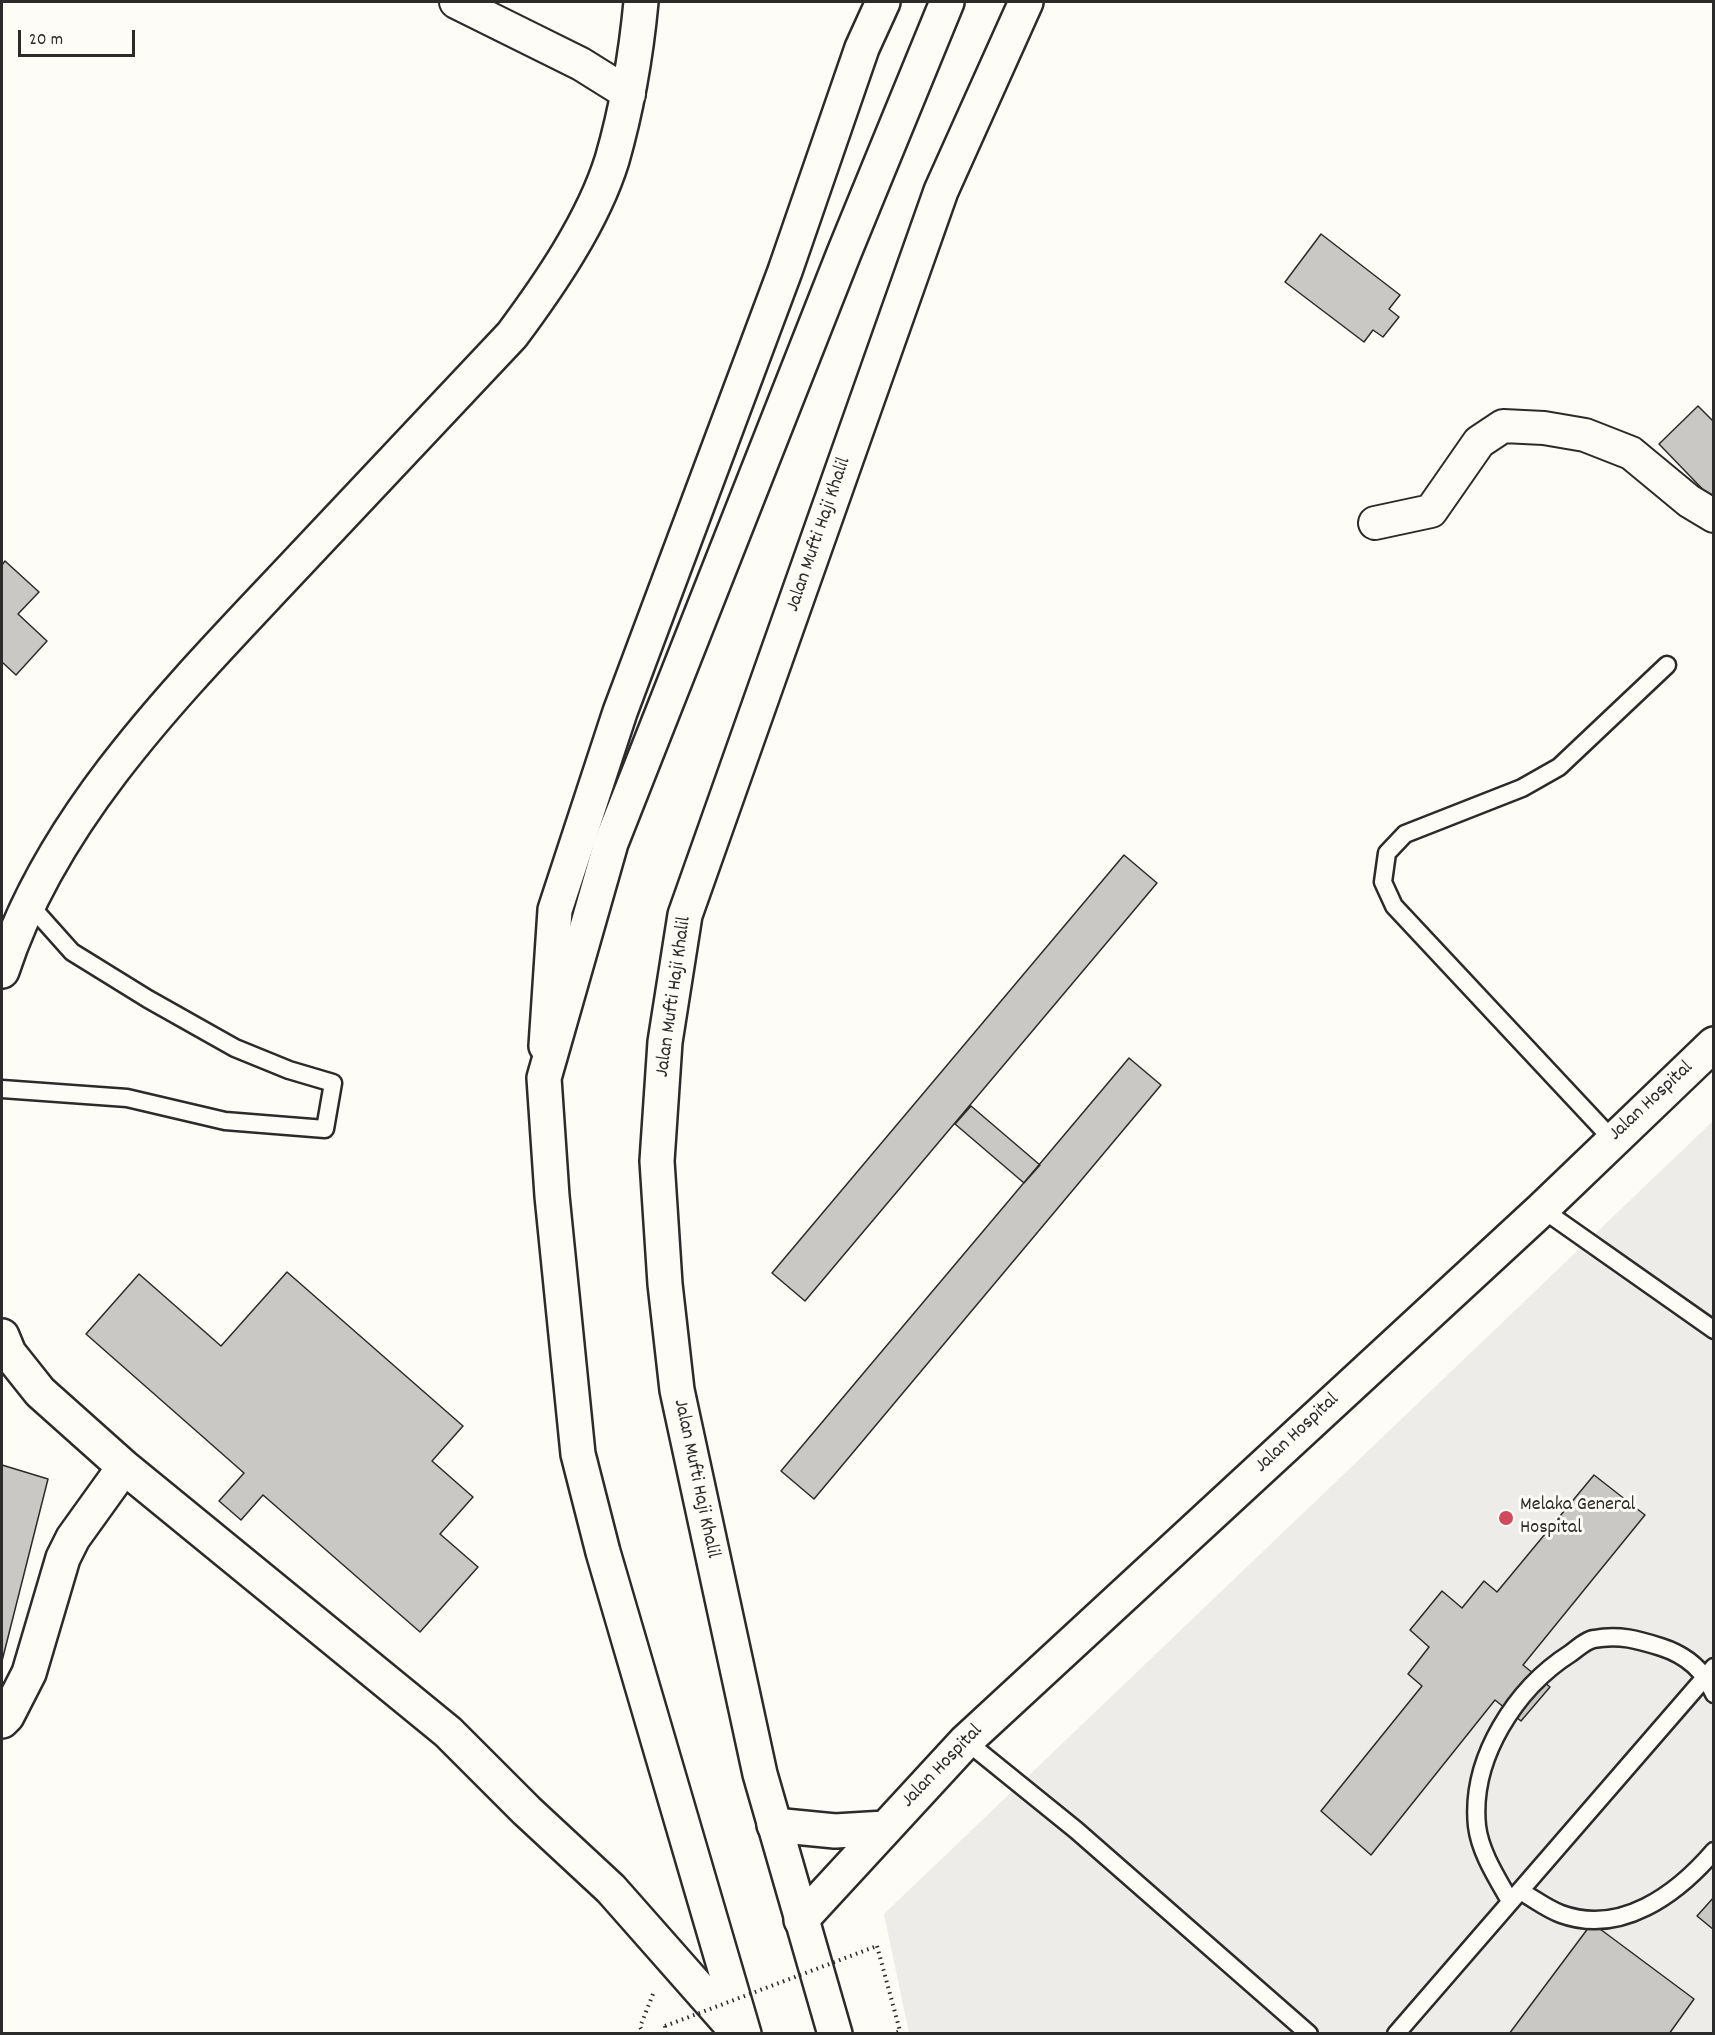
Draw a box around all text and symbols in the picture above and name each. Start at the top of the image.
scale bar [21,18,138,56]
text: 20 m [29,28,63,53]
street label: Jalan Mufti Haji Khalil [782,455,858,615]
street label: Jalan Mufti Haji Khalil [652,915,698,1079]
street label: Jalan Hospital [1605,1057,1699,1147]
street label: Jalan Hospital [1251,1389,1345,1479]
street label: Jalan Mufti Haji Khalil [666,1397,724,1561]
place label: Melaka General Hospital [1520,1494,1635,1541]
marker: Melaka General Hospital [1497,1509,1515,1527]
street label: Jalan Hospital [897,1720,989,1814]

